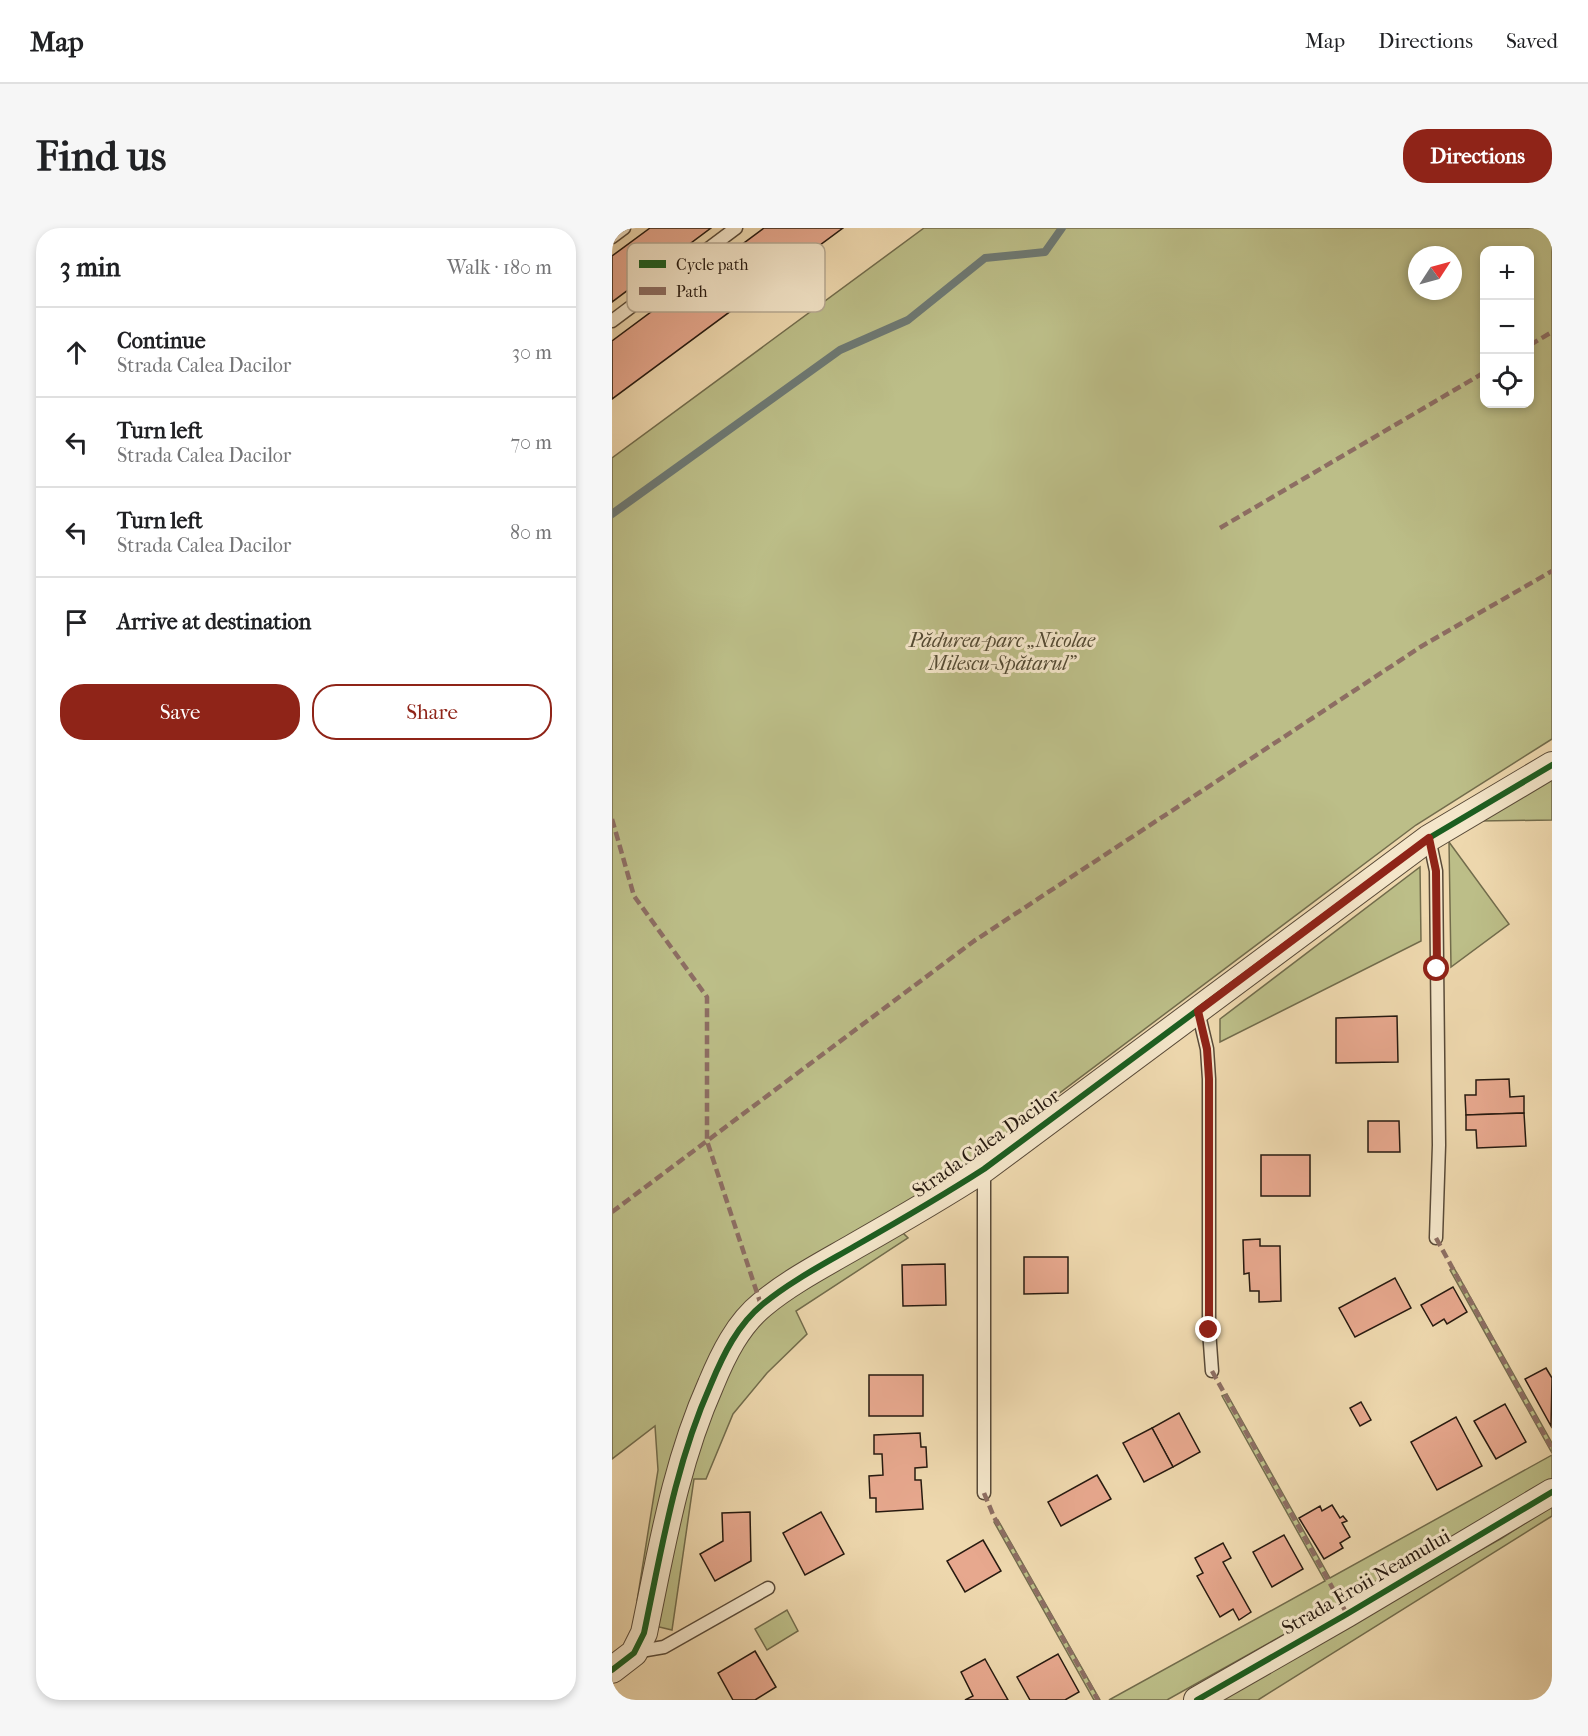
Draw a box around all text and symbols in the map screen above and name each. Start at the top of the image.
text: Map [30,25,84,58]
text: Map [1305,29,1345,53]
text: Directions [1378,29,1473,53]
text: Saved [1506,29,1558,53]
button: Directions [1403,129,1552,183]
text: Find us [36,132,166,181]
legend [627,243,825,312]
north arrow [1408,246,1462,300]
map controls [1480,246,1534,408]
button: + [1480,246,1534,300]
text: 3 min [60,252,121,283]
text: Cycle path [676,255,748,274]
text: Walk · 180 m [447,256,552,279]
text: Path [676,282,708,301]
button: − [1480,300,1534,354]
text: Continue [117,328,206,354]
icon: ahead [60,336,93,369]
text: 30 m [512,341,552,364]
text: Strada Calea Dacilor [117,354,291,377]
button: locate [1480,354,1534,408]
text: Turn left [117,418,203,444]
icon: left [60,426,93,459]
text: 70 m [510,431,552,454]
text: Strada Calea Dacilor [117,444,291,467]
text: Turn left [117,508,203,534]
icon: left [60,516,93,549]
text: 80 m [510,521,552,544]
text: Strada Calea Dacilor [117,534,291,557]
icon: arrive [60,606,93,639]
text: Arrive at destination [117,609,311,635]
park label: Pădurea-parc „Nicolae Milescu-Spătarul” [908,629,1096,675]
button: Save [60,684,300,740]
button: Share [312,684,552,740]
route start [1423,955,1449,981]
street label: Strada Calea Dacilor [908,1083,1064,1202]
route end [1195,1316,1221,1342]
street label: Strada Eroii Neamului [1278,1524,1454,1640]

